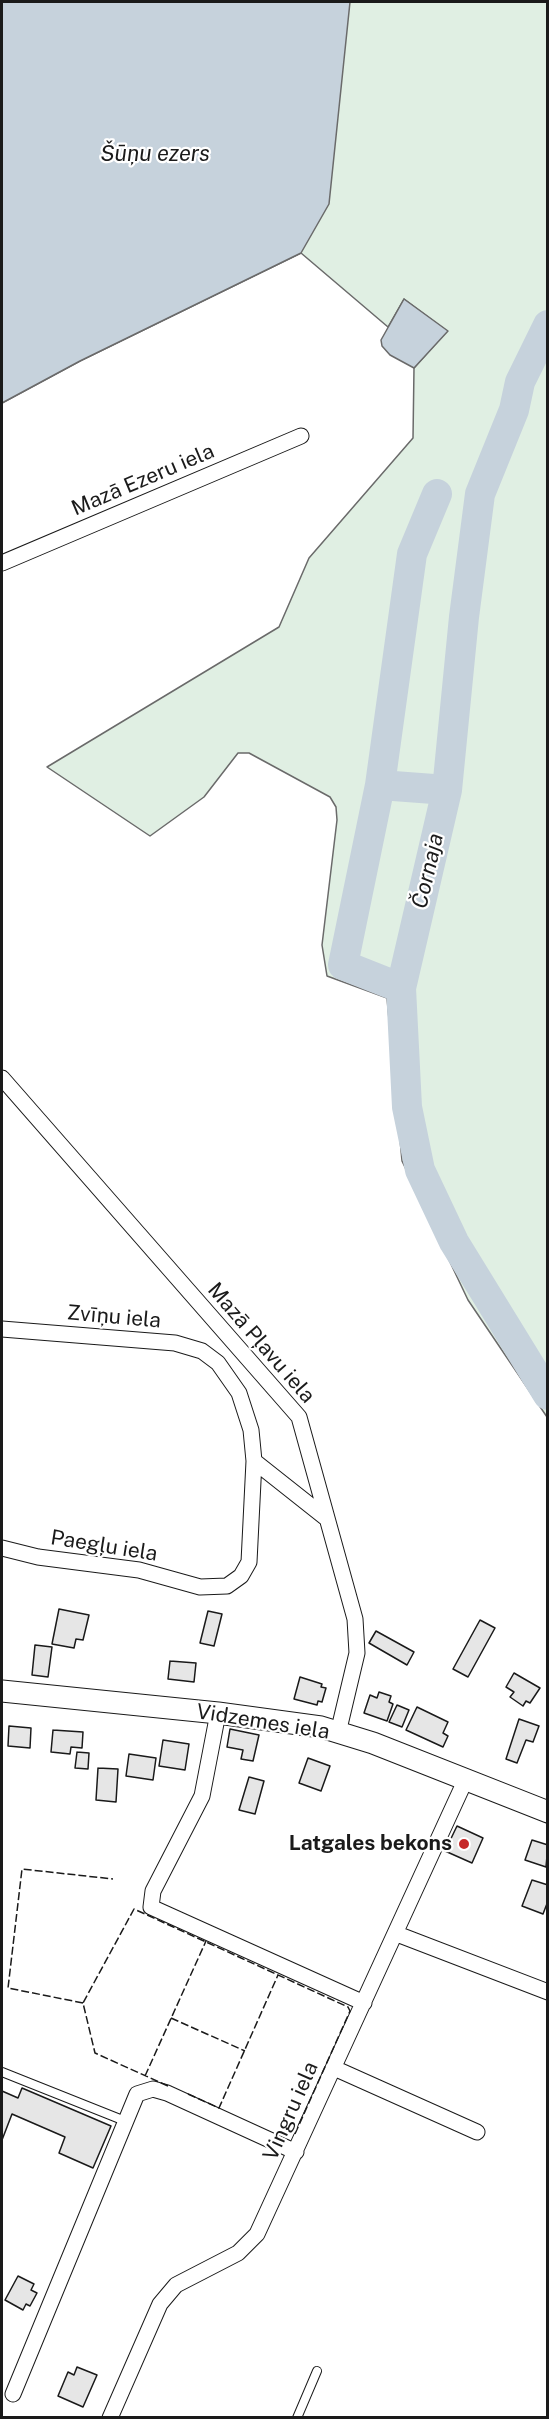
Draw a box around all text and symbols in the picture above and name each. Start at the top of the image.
water label: Šūņu ezers [100,141,210,167]
street label: Mazā Ezeru iela [68,439,218,521]
water label: Čornaja [407,831,449,911]
street label: Mazā Pļavu iela [202,1278,320,1408]
street label: Zvīņu iela [66,1300,162,1334]
street label: Paegļu iela [49,1525,159,1567]
street label: Vidzemes iela [195,1699,331,1745]
place label: Latgales bekons [289,1831,452,1857]
marker: Latgales bekons [457,1837,471,1851]
street label: Vingru iela [258,2058,324,2164]

